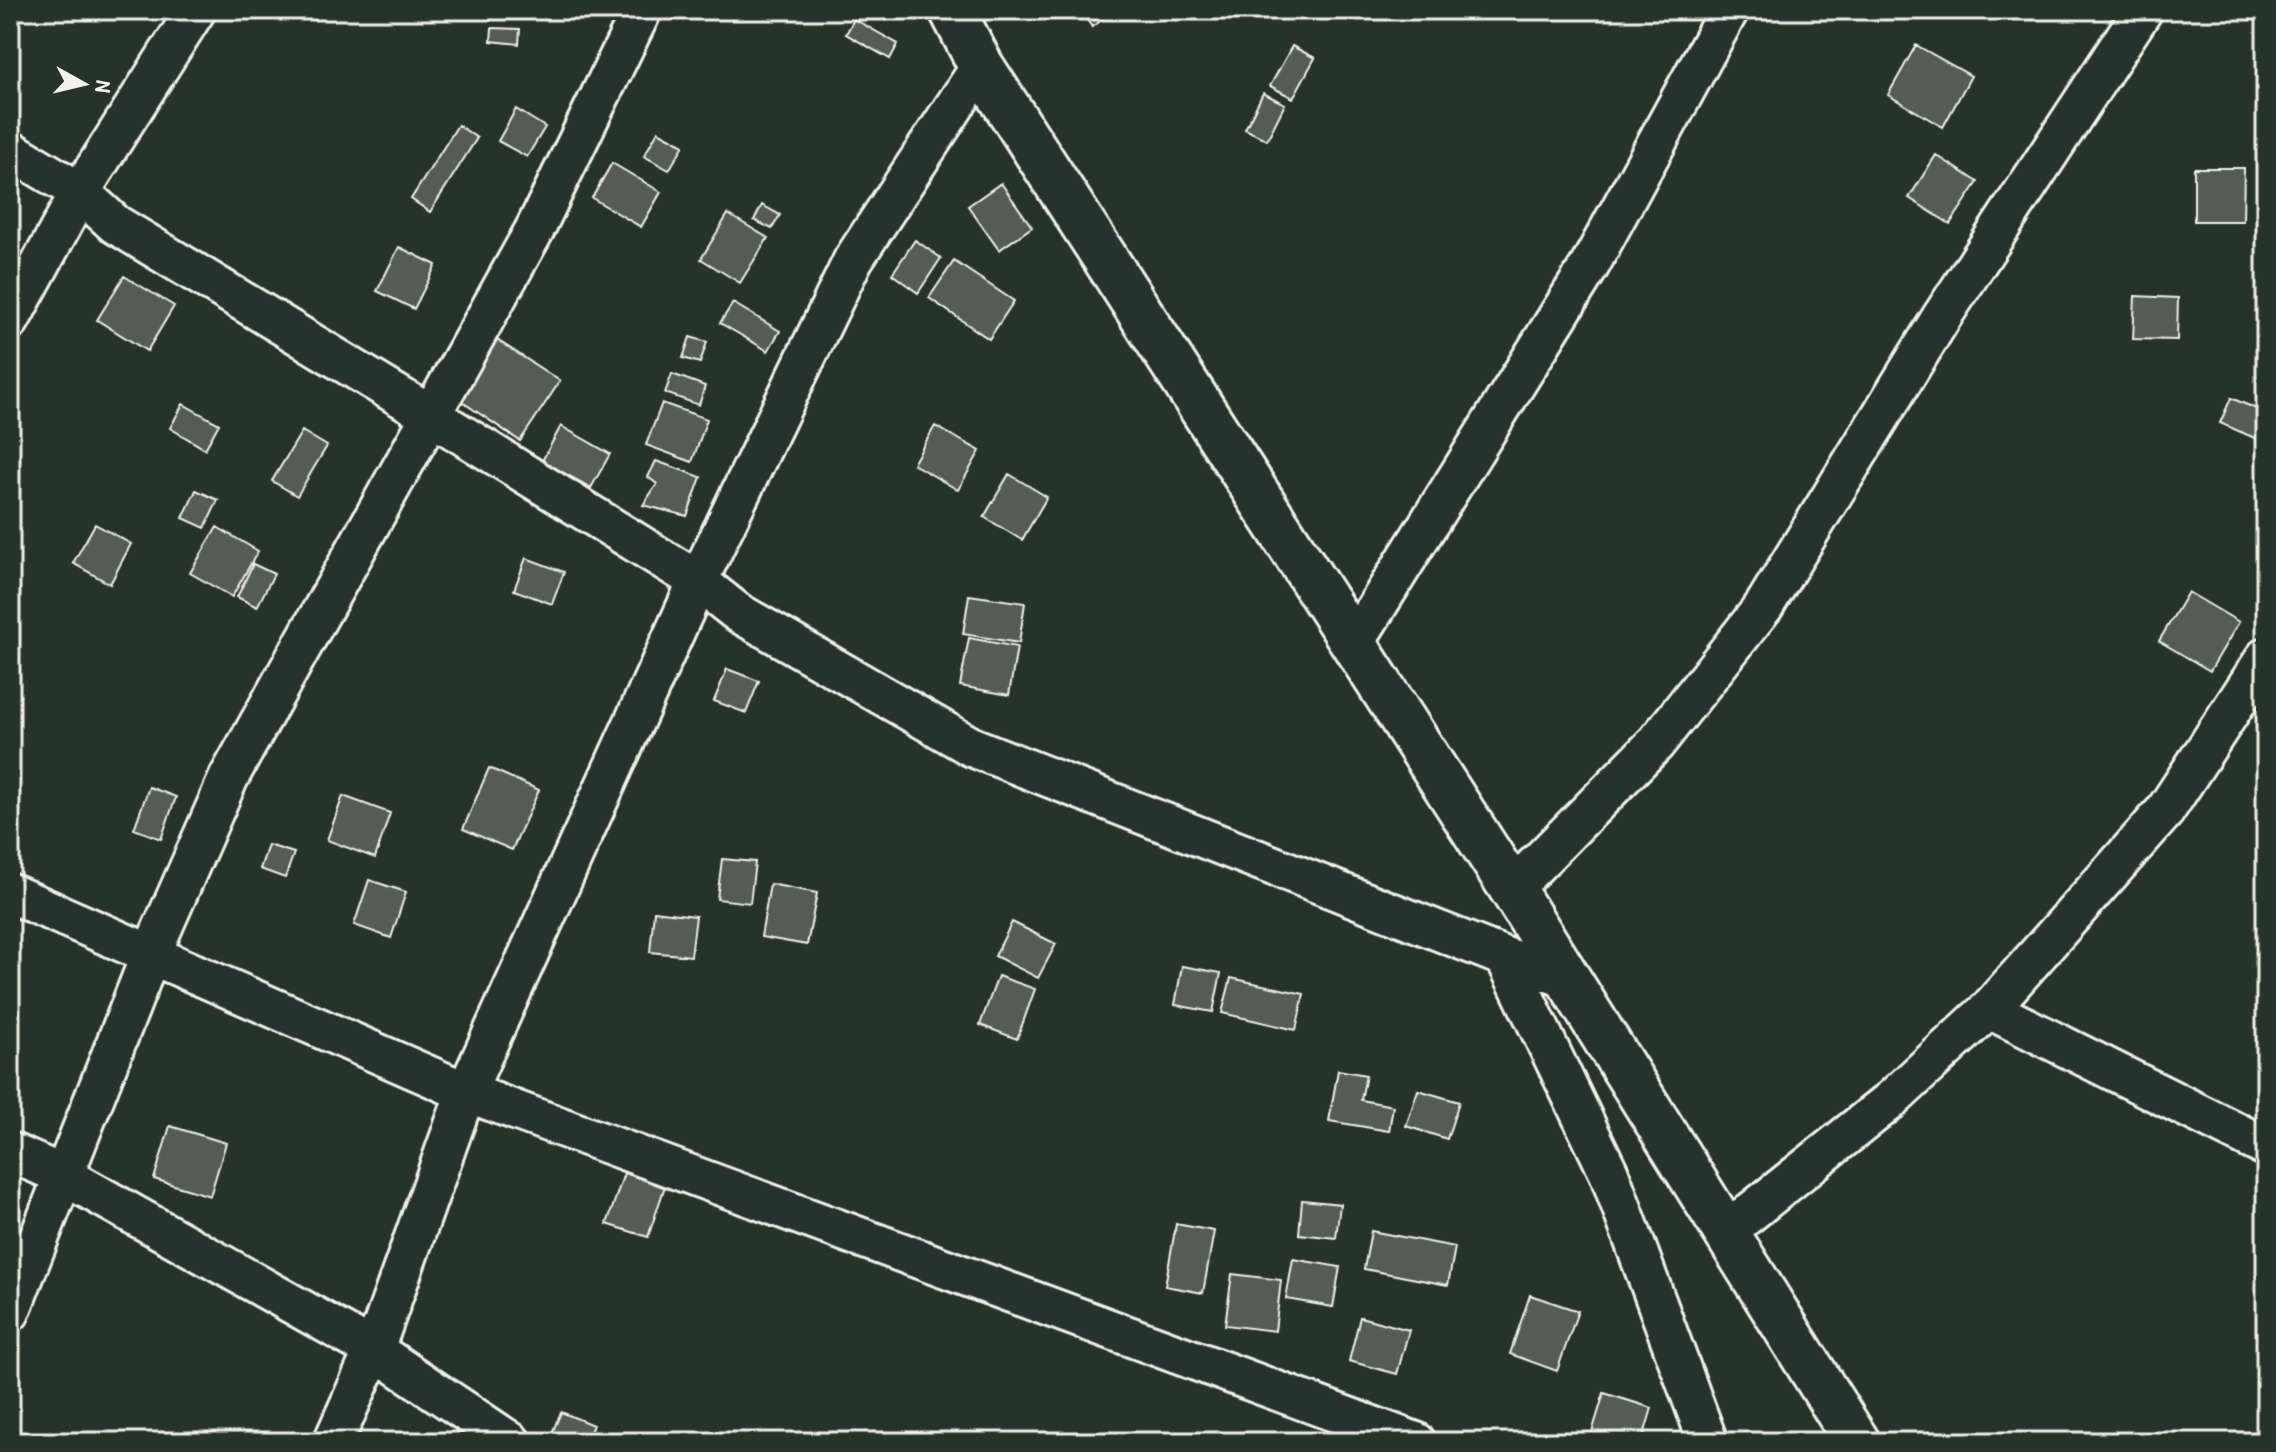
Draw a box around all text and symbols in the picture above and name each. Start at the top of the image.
north arrow [44,44,124,124]
text: N [88,79,119,95]

